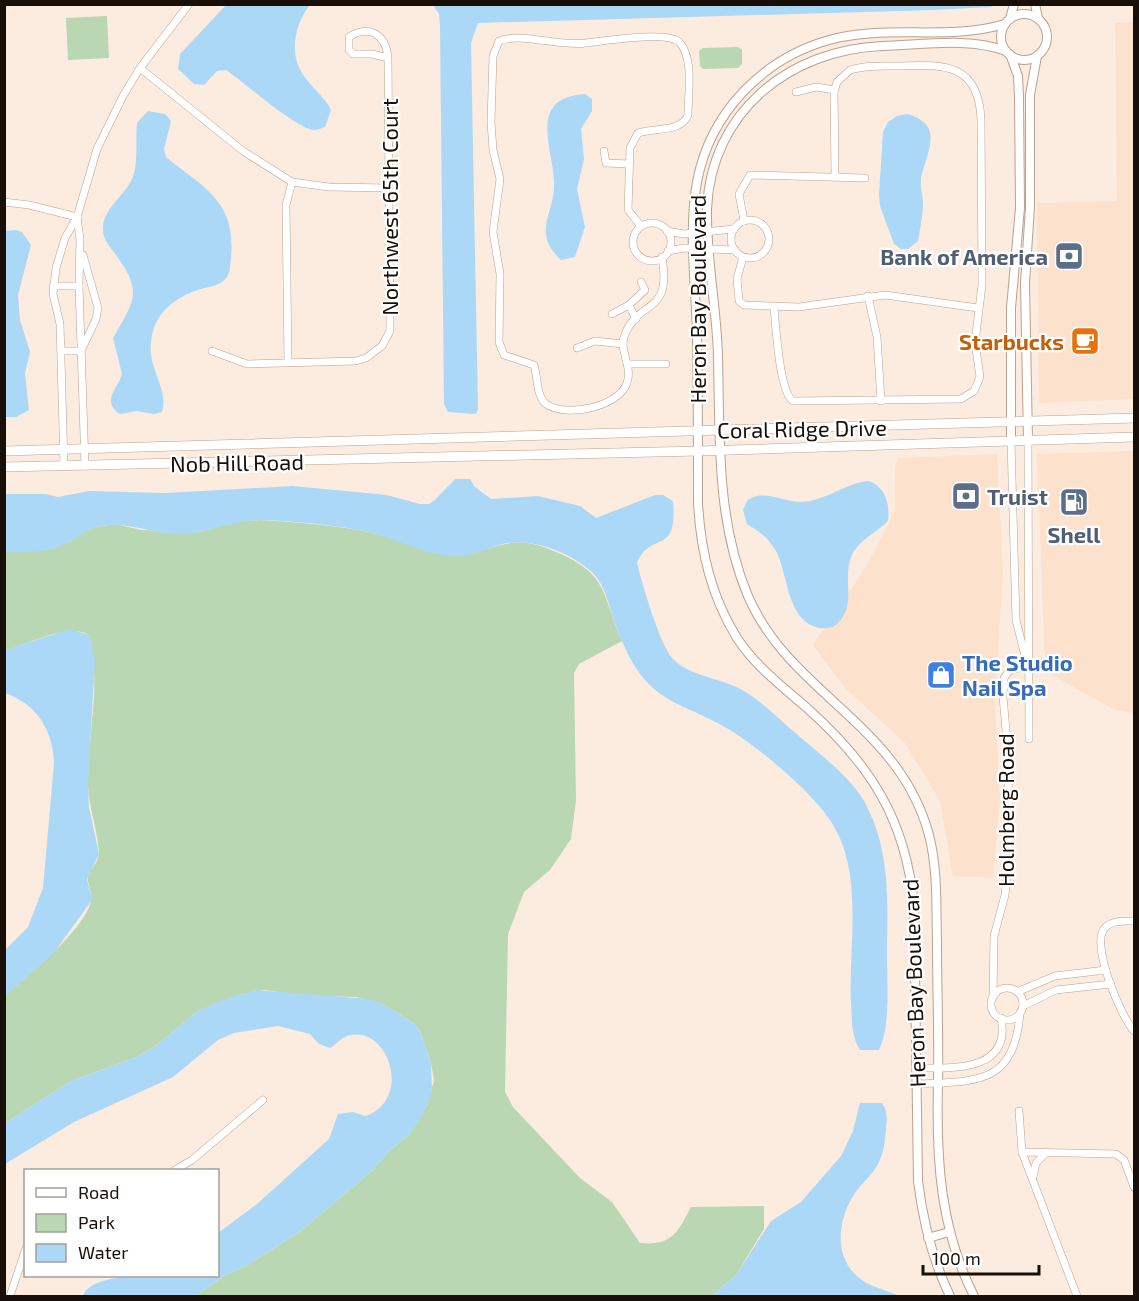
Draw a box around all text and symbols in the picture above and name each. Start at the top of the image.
street label: Northwest 65th Court [376,98,402,316]
street label: Heron Bay Boulevard [684,195,710,403]
bank icon: Bank of America [1053,240,1085,272]
place label: Bank of America [880,243,1048,269]
cafe icon: Starbucks [1069,325,1101,357]
place label: Starbucks [959,328,1064,354]
street label: Coral Ridge Drive [717,414,887,442]
street label: Nob Hill Road [170,448,304,476]
bank icon: Truist [950,480,982,512]
place label: Truist [987,483,1048,509]
fuel station icon: Shell [1058,486,1090,518]
place label: Shell [1048,521,1101,547]
place label: The Studio Nail Spa [962,649,1073,700]
shop icon: The Studio Nail Spa [925,659,957,691]
street label: Holmberg Road [992,733,1018,887]
street label: Heron Bay Boulevard [896,878,930,1088]
legend [24,1169,219,1277]
text: Road [78,1181,119,1203]
text: Park [78,1211,115,1233]
scale bar [923,1238,1038,1276]
text: Water [78,1241,128,1263]
text: 100 m [932,1247,981,1269]

